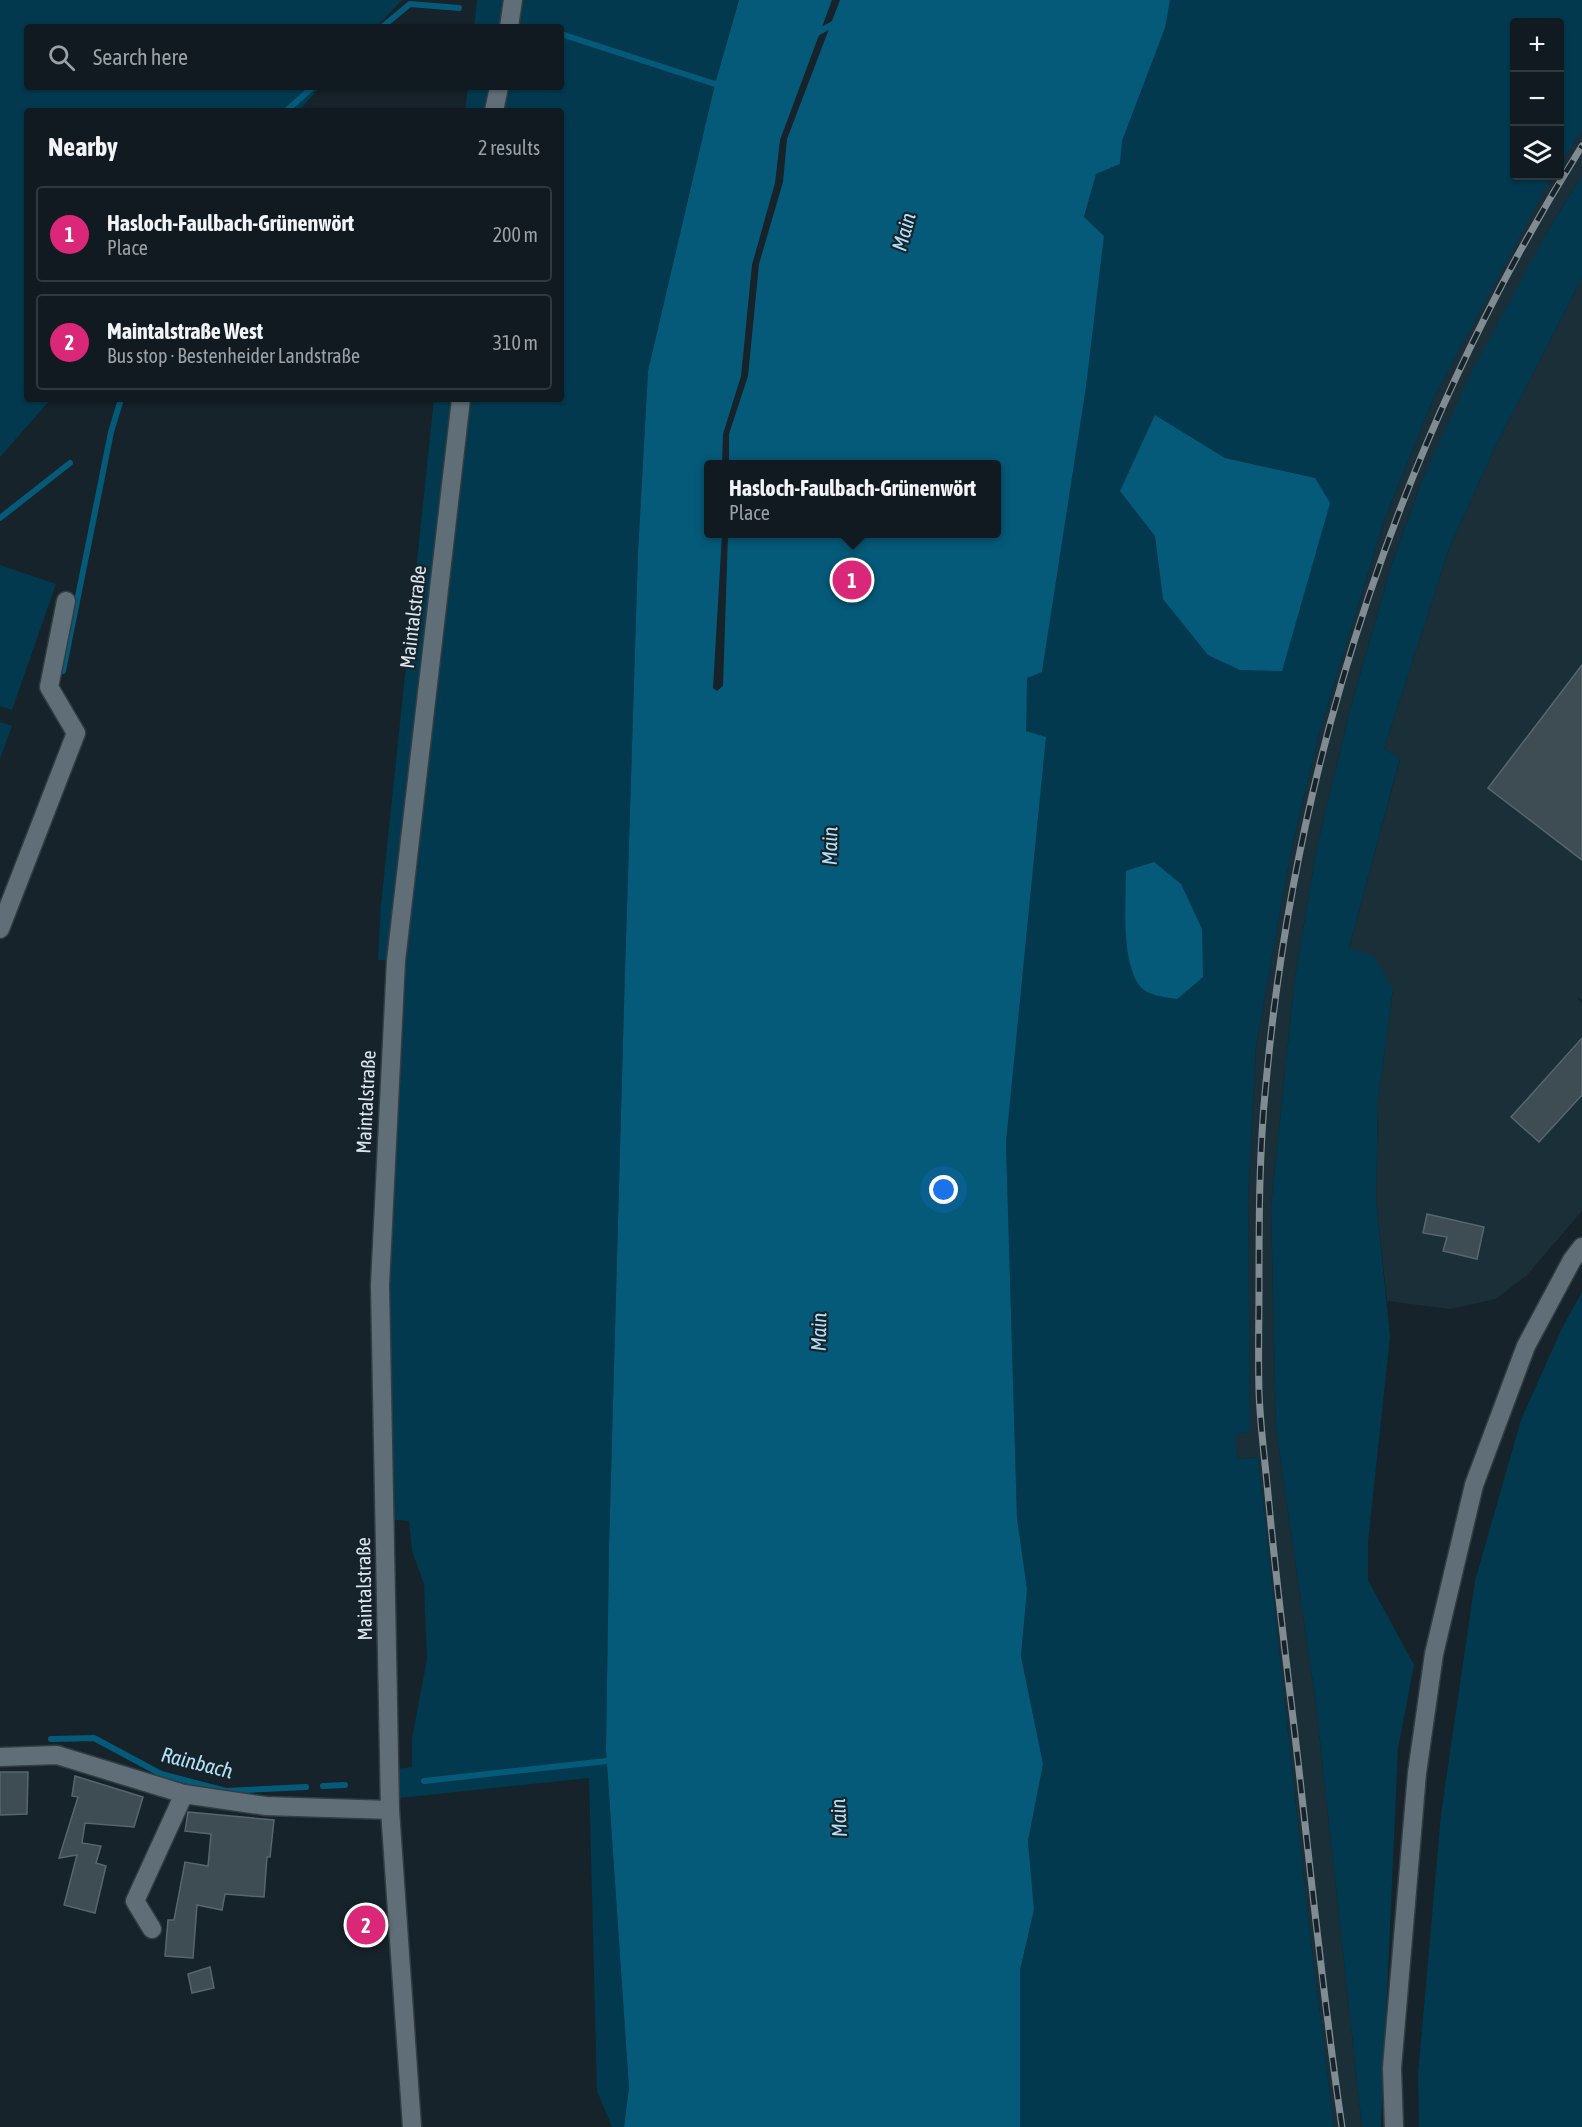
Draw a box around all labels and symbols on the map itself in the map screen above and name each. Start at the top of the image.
water label: Main [886,210,920,254]
pin: 1 [832,558,872,602]
street label: Maintalstraße [395,564,430,670]
water label: Main [817,826,841,866]
street label: Maintalstraße [351,1050,380,1154]
your location [929,1175,958,1204]
water label: Main [806,1312,830,1352]
street label: Maintalstraße [351,1537,376,1641]
water label: Rainbach [159,1742,236,1782]
water label: Main [825,1798,851,1838]
pin: 2 [346,1902,386,1948]

